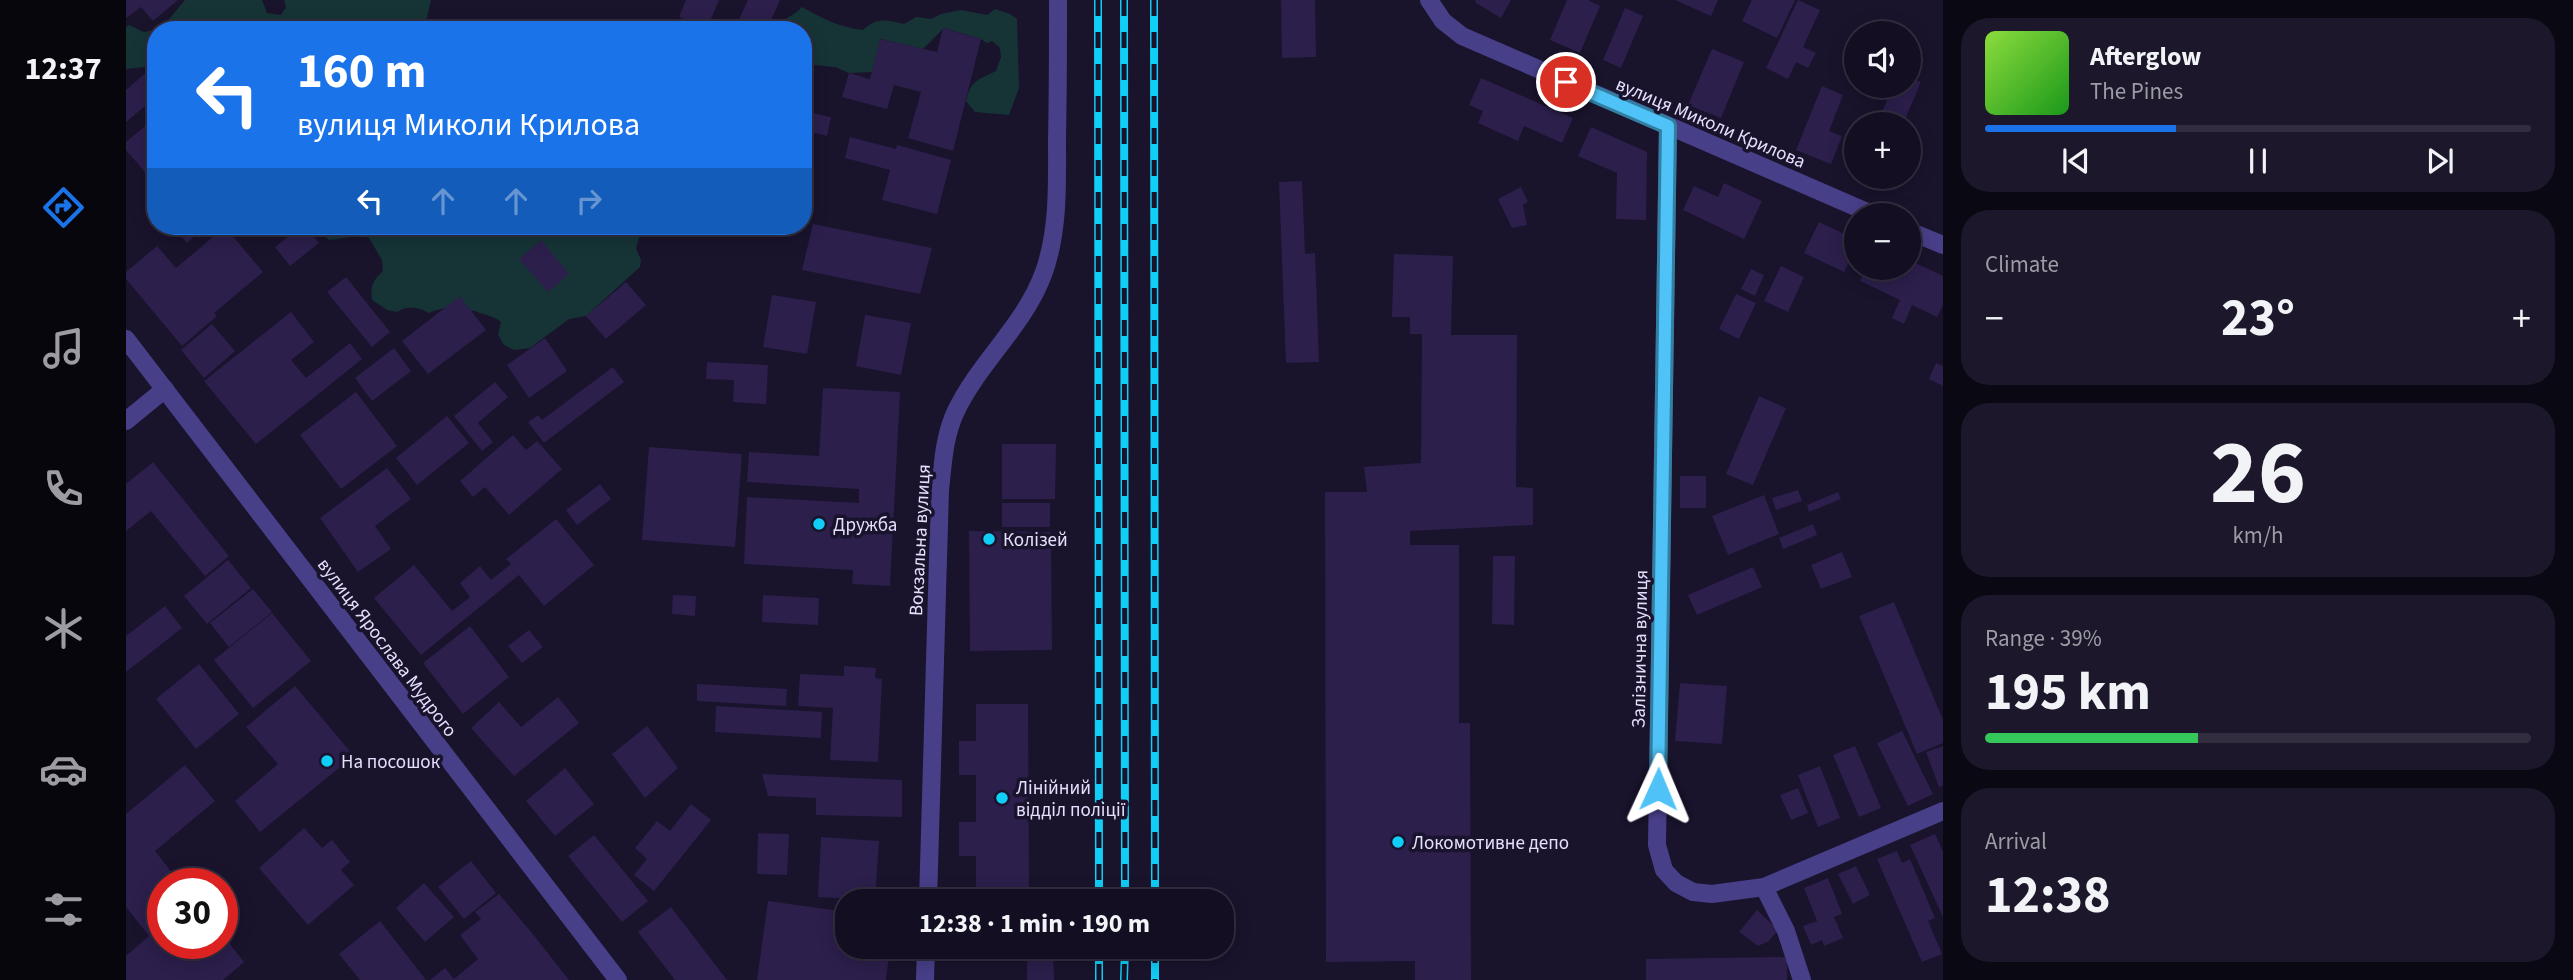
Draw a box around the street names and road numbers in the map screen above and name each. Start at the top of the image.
street label: вулиця Миколи Крилова [1611,71,1809,176]
street label: Вокзальна вулиця [903,463,938,617]
street label: вулиця Ярослава Мудрого [310,553,463,743]
street label: Залізнична вулиця [1626,570,1655,728]

